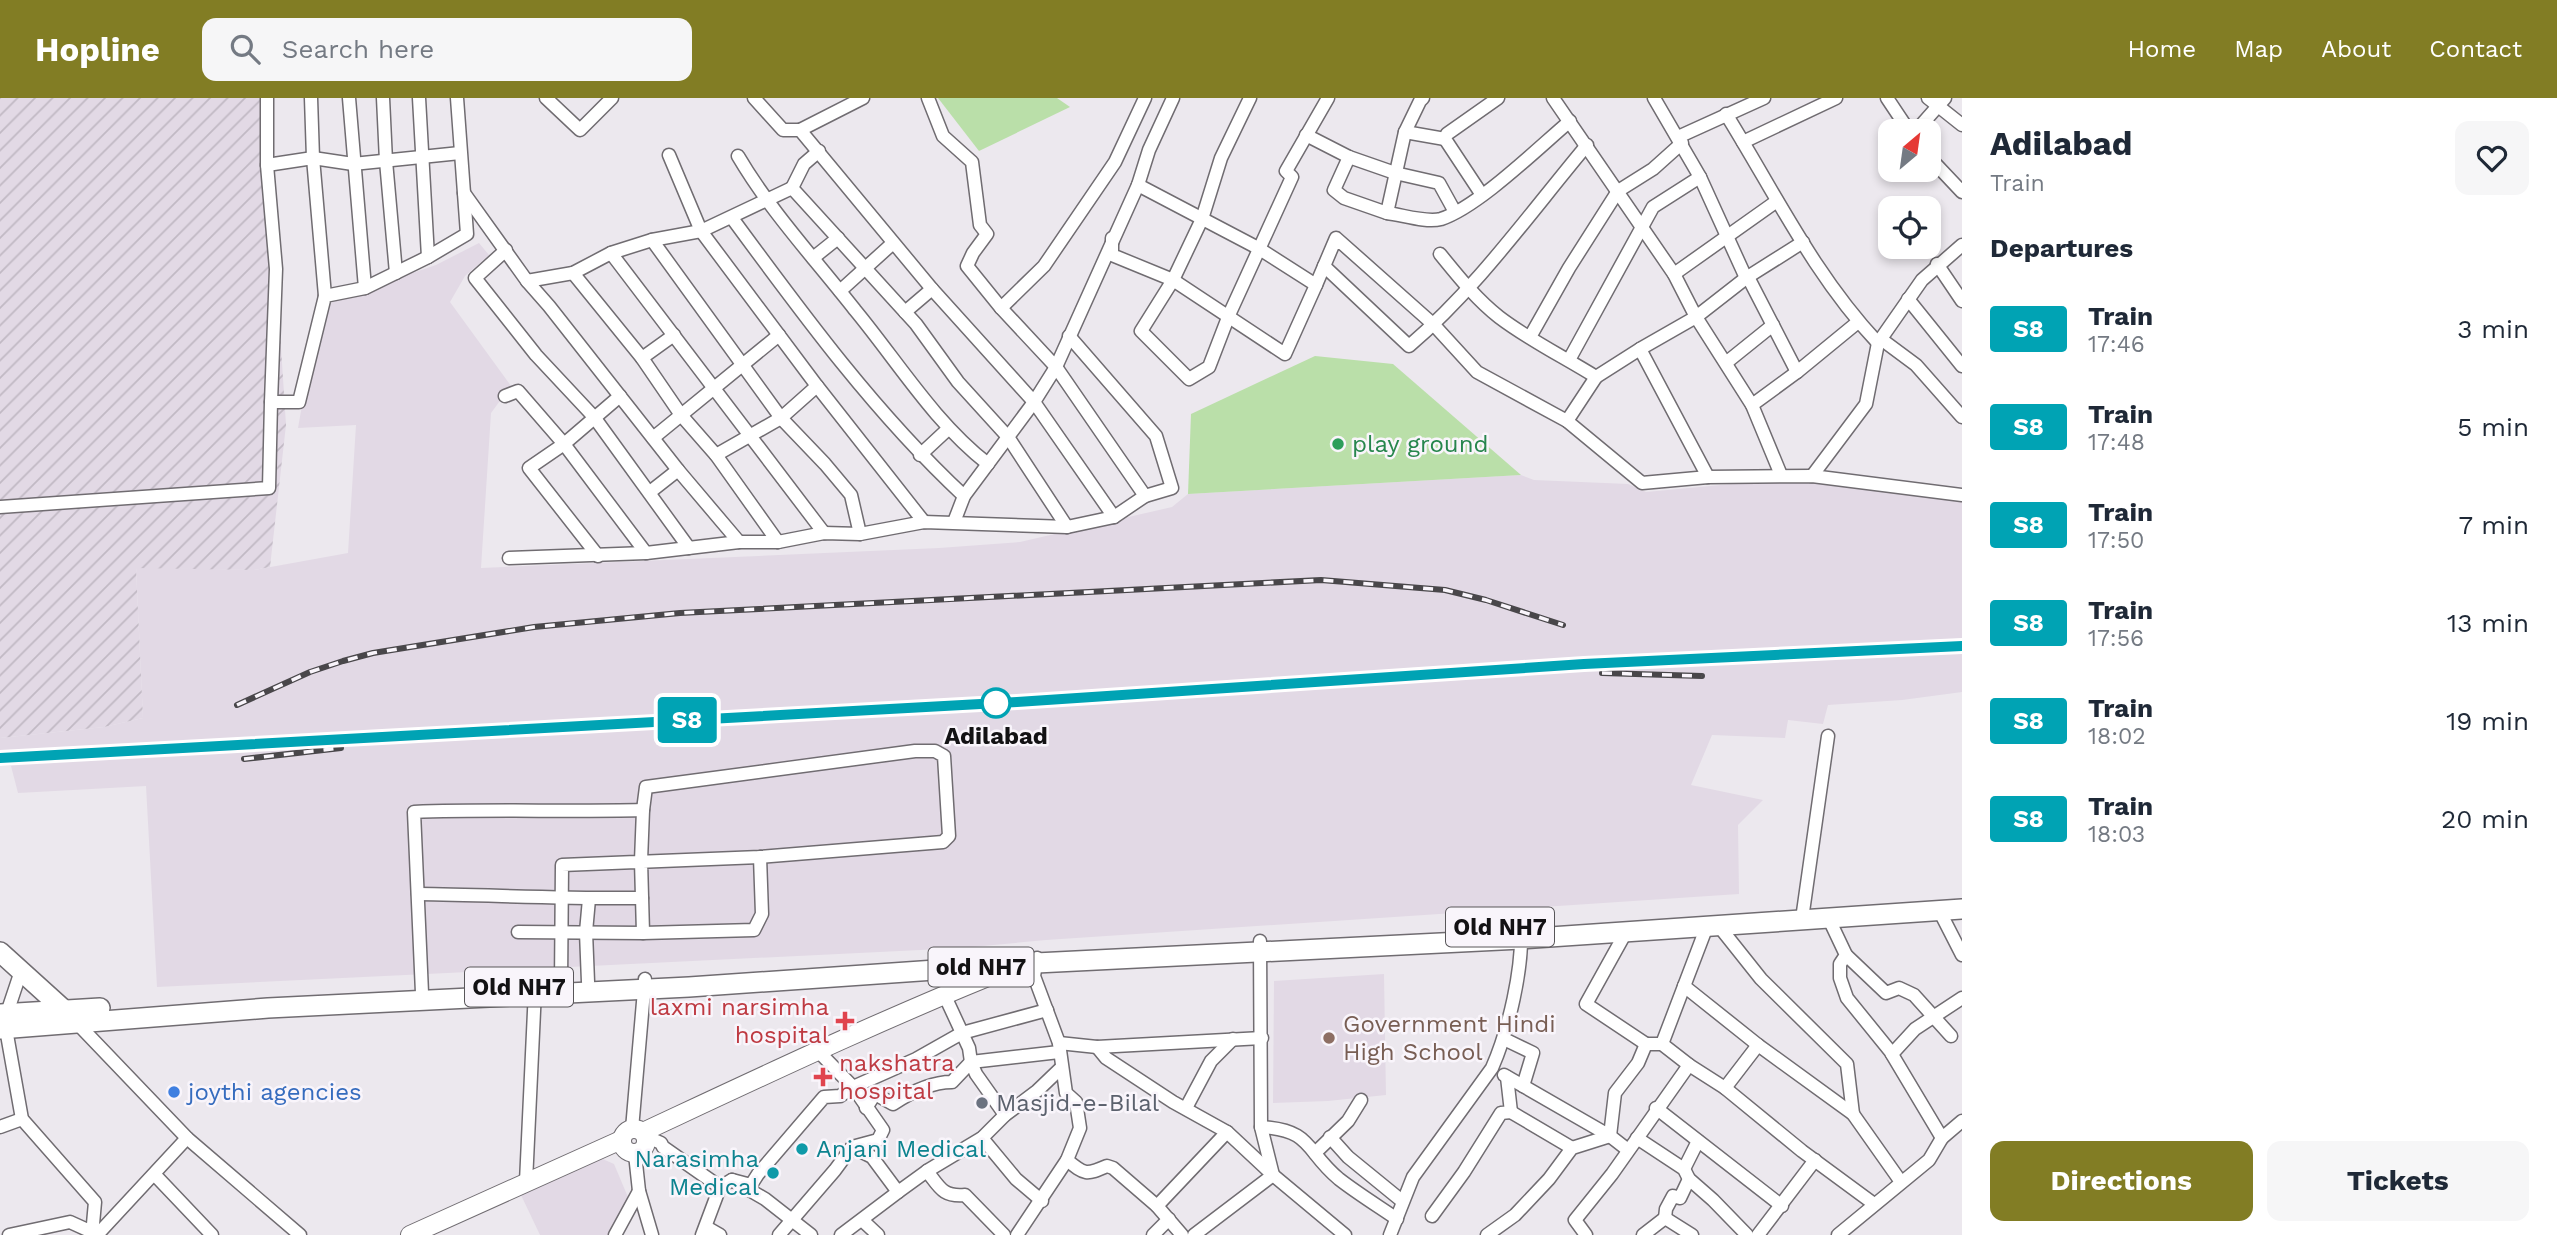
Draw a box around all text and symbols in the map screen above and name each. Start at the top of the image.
search box [202,18,692,81]
text: Hopline [35,30,160,69]
icon: search [226,30,264,68]
text: Search here [282,34,434,64]
text: Home [2128,35,2196,63]
text: Map [2234,35,2283,63]
text: About [2321,35,2391,63]
text: Contact [2429,35,2522,63]
north arrow [1878,119,1941,182]
map controls [1878,119,1941,259]
button: heart [2455,121,2529,195]
text: Adilabad [1990,124,2133,163]
text: Train [1990,170,2045,197]
button: locate [1878,196,1941,259]
text: Departures [1990,233,2133,263]
text: Train [2088,301,2153,331]
text: 3 min [2457,314,2529,344]
text: S8 [2013,315,2044,343]
text: 17:46 [2088,331,2145,358]
text: Train [2088,399,2153,429]
text: 5 min [2457,412,2529,442]
text: S8 [2013,413,2044,441]
text: 17:48 [2088,429,2145,456]
place label: play ground [1352,430,1489,458]
marker: play ground [1330,436,1346,452]
text: Train [2088,497,2153,527]
text: 7 min [2459,510,2529,540]
text: S8 [2013,511,2044,539]
text: 17:50 [2088,527,2144,554]
text: Train [2088,595,2153,625]
text: 13 min [2447,608,2529,638]
text: S8 [2013,609,2044,637]
text: 17:56 [2088,625,2144,652]
marker: Adilabad [981,688,1011,718]
text: Train [2088,693,2153,723]
line badge: S8 [656,697,718,743]
text: S8 [672,706,702,734]
text: 19 min [2446,706,2529,736]
text: S8 [2013,707,2044,735]
place label: Adilabad [944,722,1048,750]
text: 18:02 [2088,723,2146,750]
text: Train [2088,791,2153,821]
text: 20 min [2441,804,2529,834]
text: S8 [2013,805,2044,833]
text: 18:03 [2088,821,2145,848]
road number: Old NH7 [1446,908,1554,946]
road number: old NH7 [928,947,1034,986]
road number: Old NH7 [465,968,573,1006]
place label: laxmi narsimha hospital [650,993,830,1049]
place label: Government Hindi High School [1343,1010,1556,1066]
marker: laxmi narsimha hospital [835,1011,855,1031]
marker: Government Hindi High School [1321,1030,1337,1046]
place label: nakshatra hospital [839,1049,955,1105]
marker: nakshatra hospital [813,1067,833,1087]
place label: joythi agencies [186,1078,362,1106]
marker: joythi agencies [166,1084,182,1100]
place label: Masjid-e-Bilal [996,1089,1160,1117]
marker: Masjid-e-Bilal [974,1095,990,1111]
place label: Anjani Medical [816,1135,987,1163]
marker: Anjani Medical [794,1141,810,1157]
button: Directions [1990,1141,2253,1221]
button: Tickets [2267,1141,2529,1221]
place label: Narasimha Medical [635,1145,760,1201]
marker: Narasimha Medical [765,1165,781,1181]

